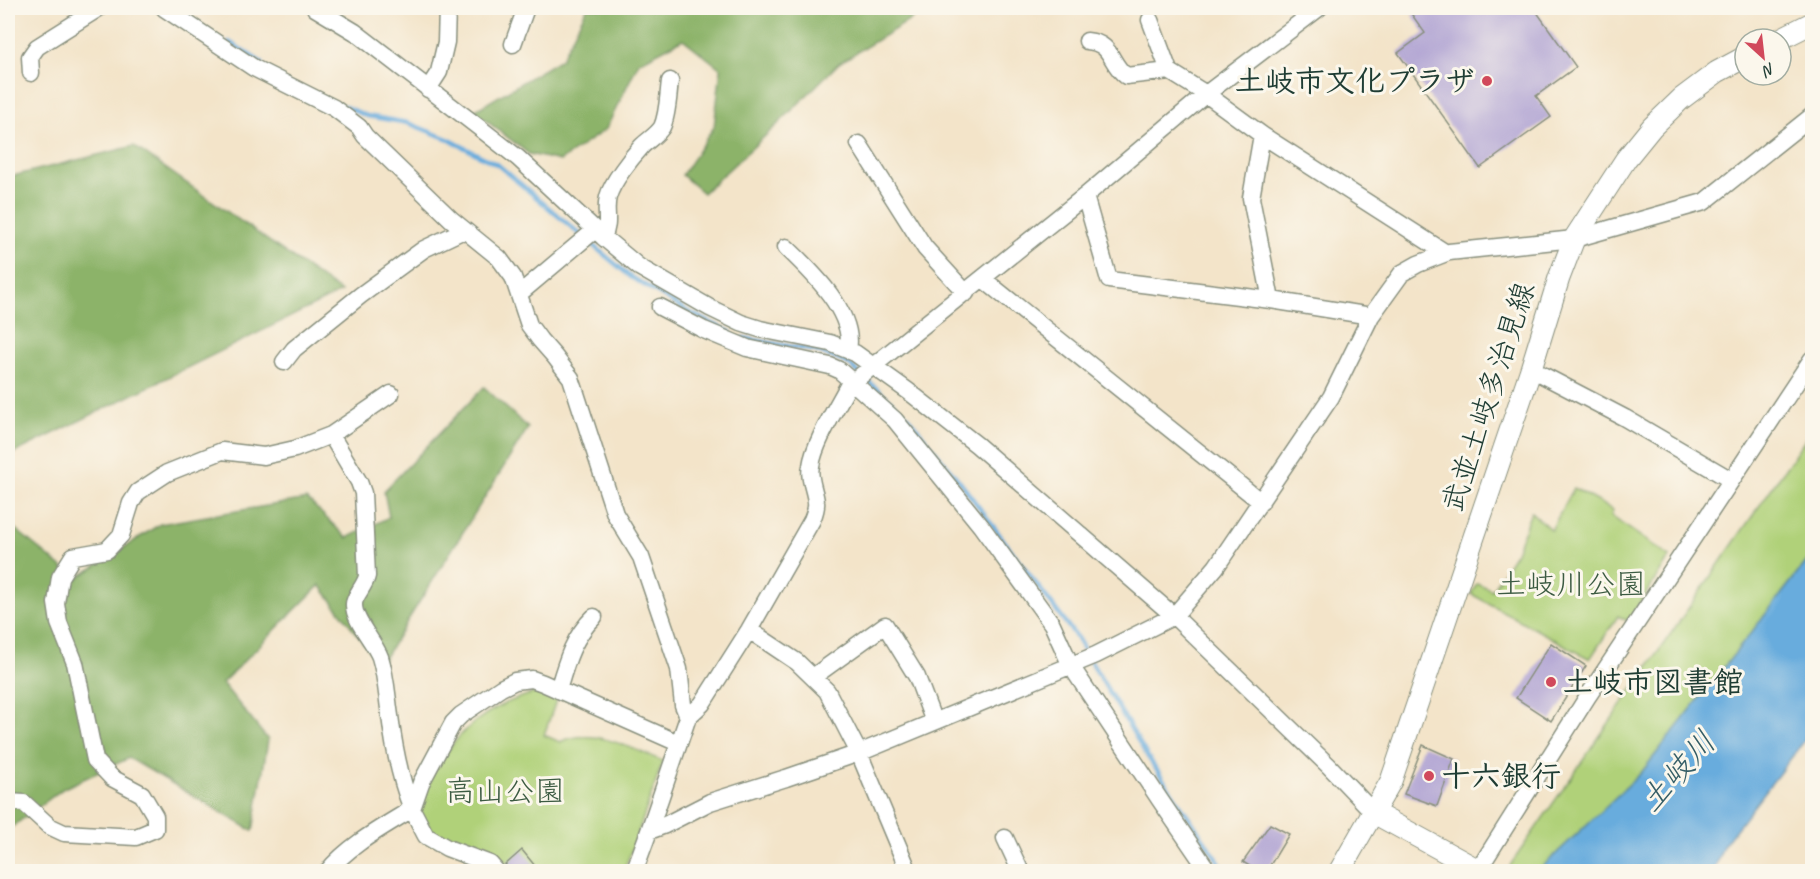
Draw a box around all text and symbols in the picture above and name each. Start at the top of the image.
north arrow [1733,27,1793,87]
text: N [1758,58,1778,82]
place label: 土岐市文化プラザ [1235,62,1475,100]
marker: 土岐市文化プラザ [1480,74,1494,88]
street label: 武並土岐多治見線 [1433,277,1543,517]
park label: 土岐川公園 [1496,565,1646,603]
place label: 土岐市図書館 [1563,663,1743,701]
marker: 土岐市図書館 [1544,675,1558,689]
water label: 土岐川 [1630,722,1725,821]
place label: 十六銀行 [1441,757,1561,795]
marker: 十六銀行 [1422,769,1436,783]
park label: 高山公園 [445,772,565,810]

